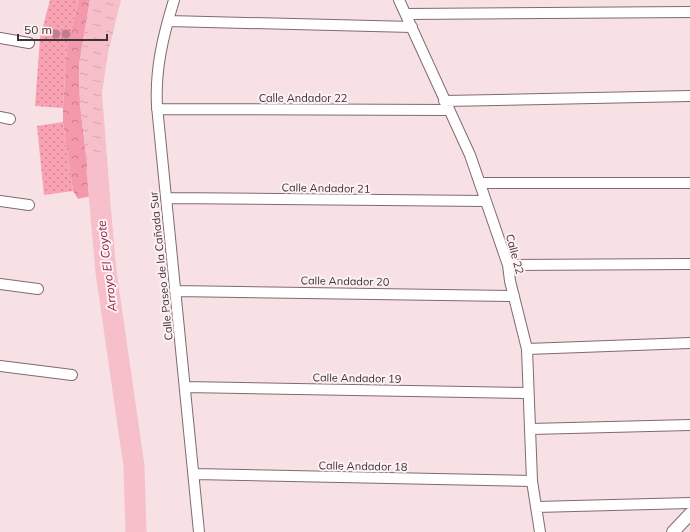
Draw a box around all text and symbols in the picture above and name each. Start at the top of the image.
scale bar [18,16,107,42]
text: 50 m [24,22,52,37]
street label: Calle Andador 22 [259,91,348,105]
street label: Calle Andador 21 [282,180,370,196]
street label: Calle Paseo de la Cañada Sur [146,191,176,341]
water label: Arroyo El Coyote [93,219,120,314]
street label: Calle 22 [503,232,527,276]
street label: Calle Andador 20 [301,273,390,289]
street label: Calle Andador 19 [313,370,401,386]
street label: Calle Andador 18 [319,458,408,474]

